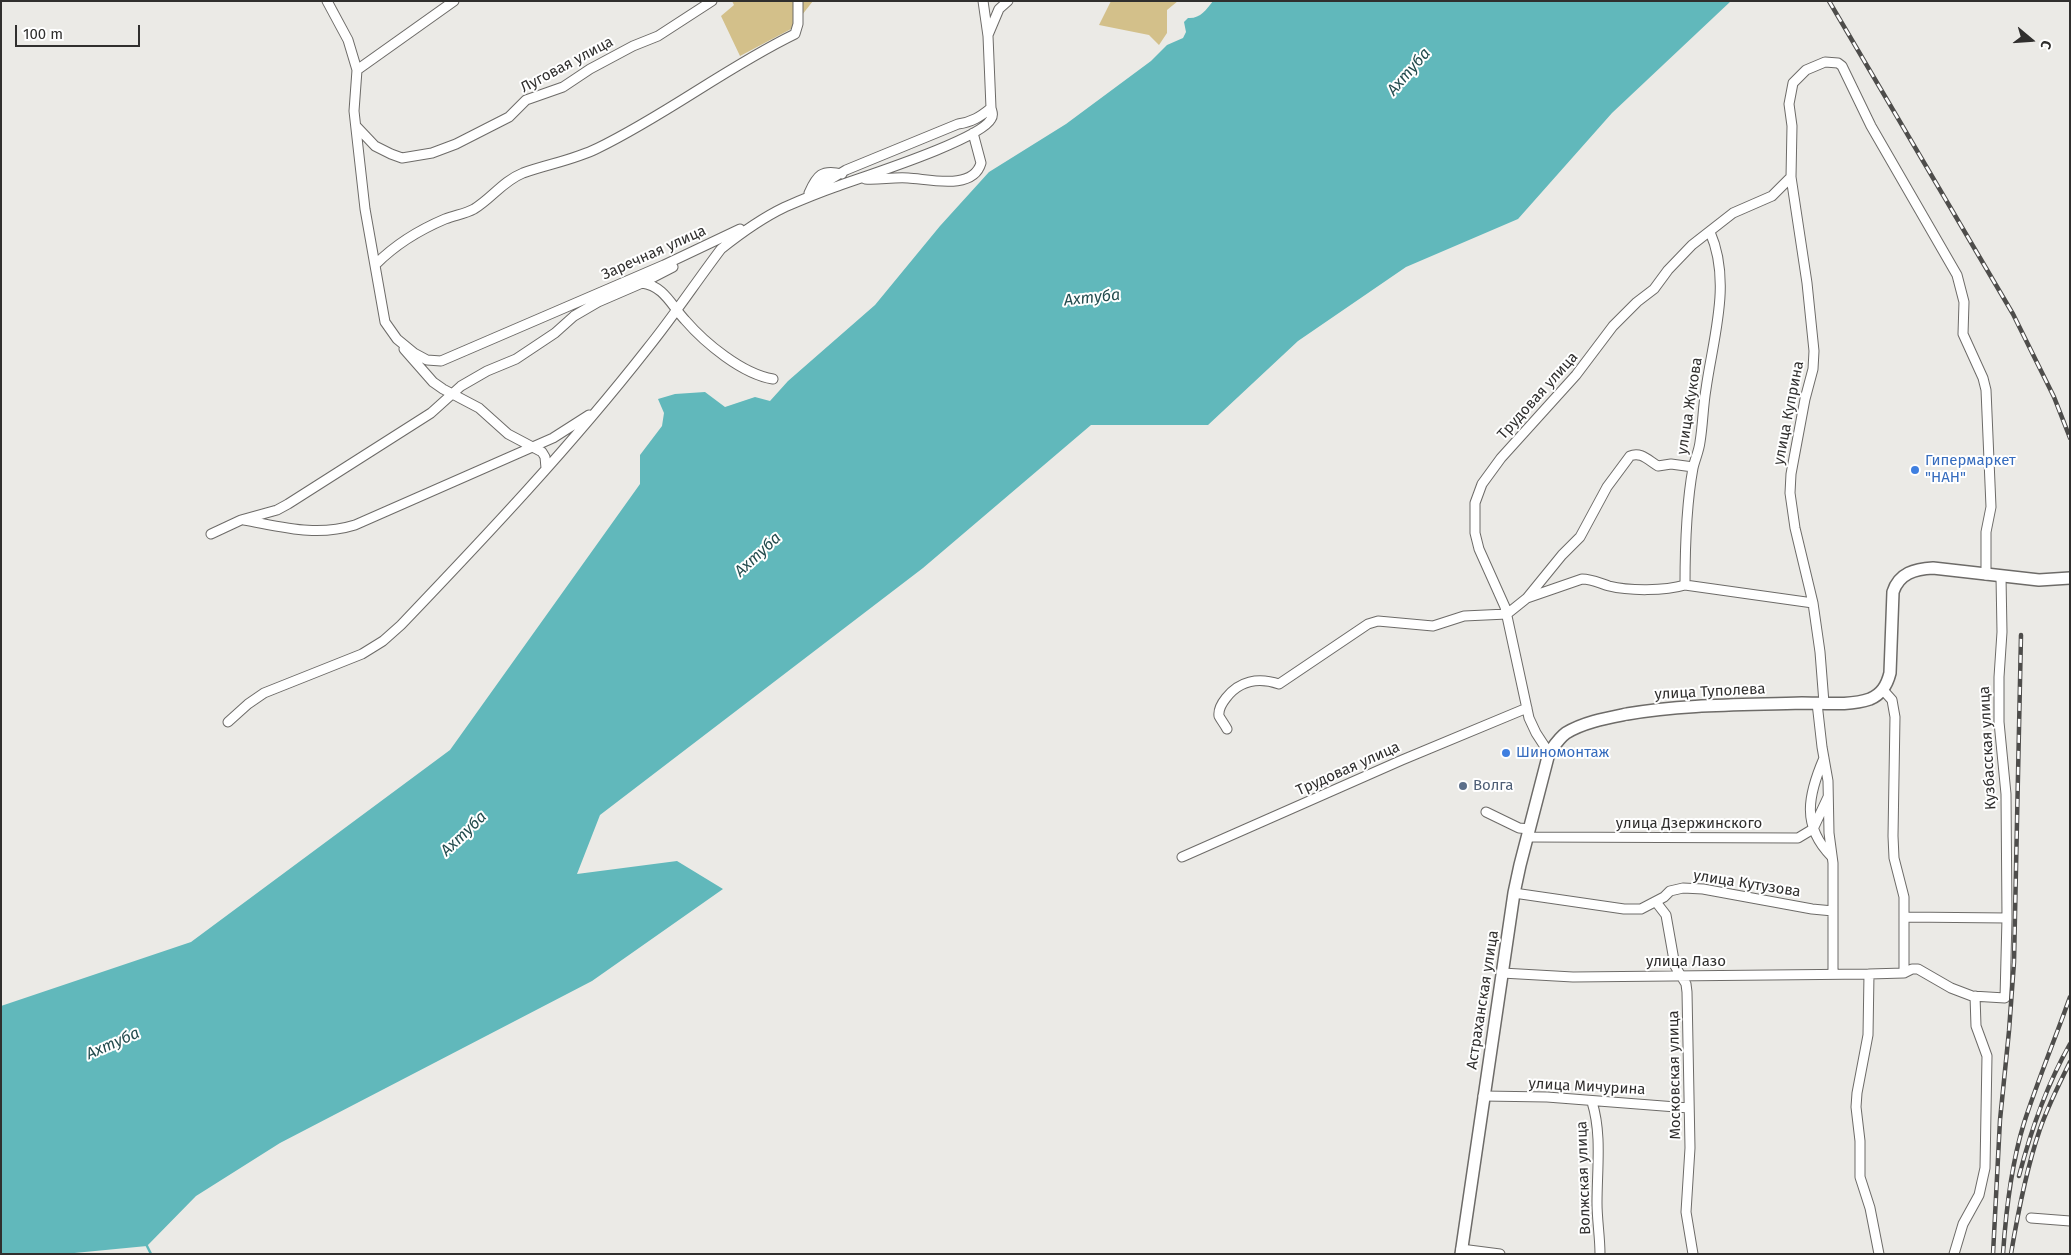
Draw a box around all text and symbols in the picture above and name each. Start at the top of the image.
scale bar [18,15,142,47]
north arrow [2006,15,2056,65]
text: 100 m [23,25,63,43]
street label: Луговая улица [517,33,617,97]
text: С [2036,38,2055,51]
water label: Ахтуба [1383,44,1435,100]
street label: Заречная улица [599,222,709,284]
water label: Ахтуба [1063,286,1121,310]
street label: Трудовая улица [1494,349,1582,443]
street label: улица Жукова [1673,356,1707,456]
street label: улица Куприна [1770,359,1808,467]
place label: Гипермаркет "НАН" [1925,452,2016,487]
marker: Гипермаркет "НАН" [1909,464,1921,476]
water label: Ахтуба [731,529,785,581]
street label: улица Туполева [1654,680,1766,704]
street label: Кузбасская улица [1976,686,2000,810]
street label: Трудовая улица [1293,738,1403,800]
place label: Шиномонтаж [1516,744,1609,762]
marker: Шиномонтаж [1500,747,1512,759]
place label: Волга [1473,777,1513,795]
marker: Волга [1457,780,1469,792]
water label: Ахтуба [437,808,491,860]
street label: улица Дзержинского [1616,815,1762,833]
street label: улица Кутузова [1692,867,1802,901]
street label: Астраханская улица [1463,929,1503,1071]
street label: улица Лазо [1646,953,1726,971]
street label: Московская улица [1665,1010,1685,1140]
water label: Ахтуба [83,1024,143,1064]
street label: улица Мичурина [1528,1075,1646,1099]
street label: Волжская улица [1573,1121,1595,1235]

